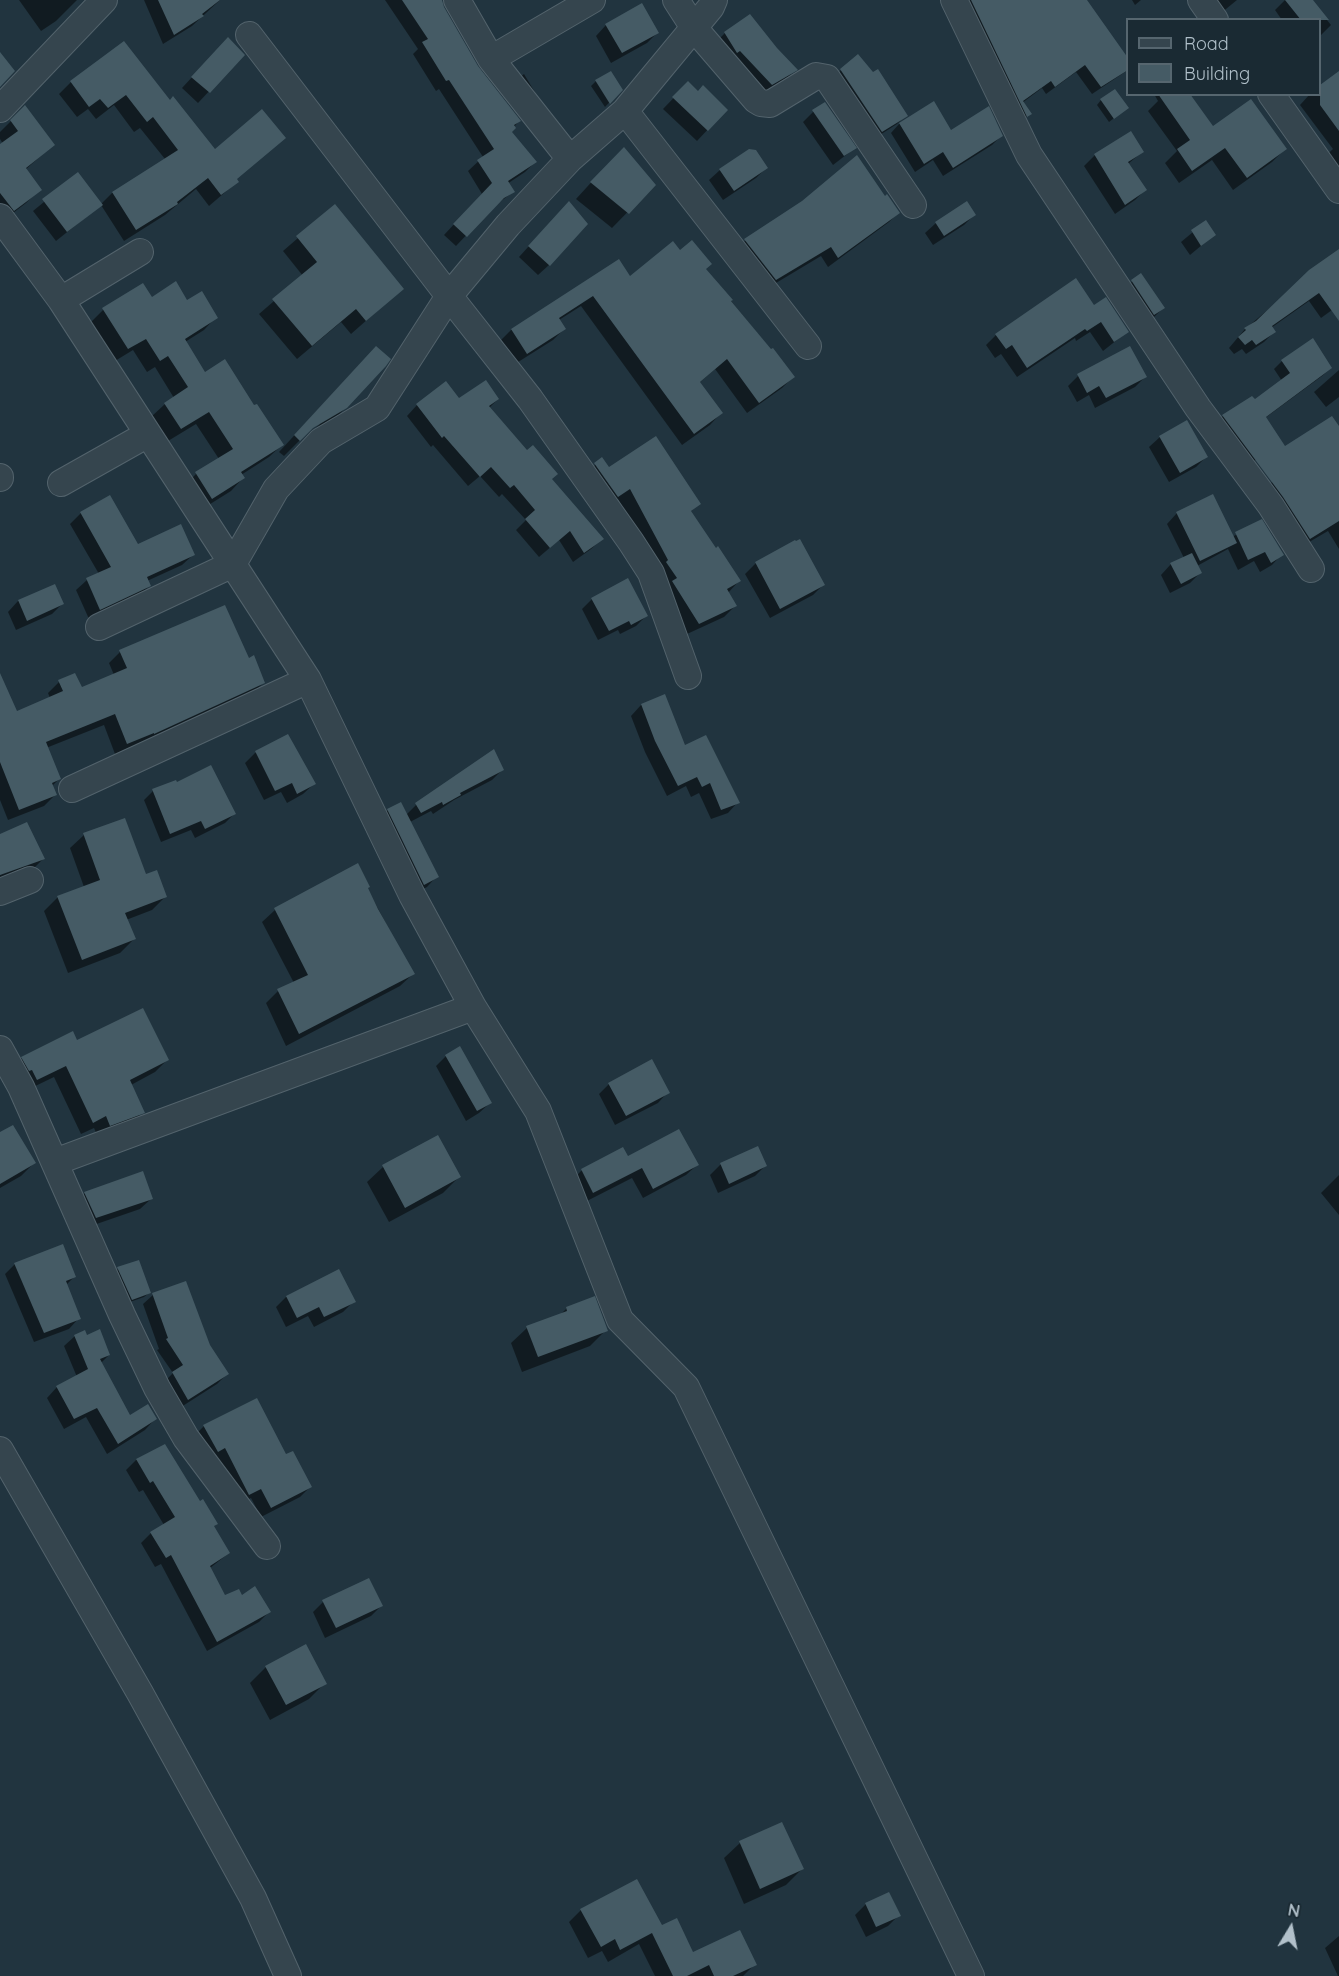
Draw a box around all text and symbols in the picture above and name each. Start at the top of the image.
legend [1126,18,1321,96]
text: Road [1184,32,1229,55]
text: Building [1184,62,1250,85]
north arrow [1261,1898,1321,1958]
text: N [1287,1899,1302,1921]

